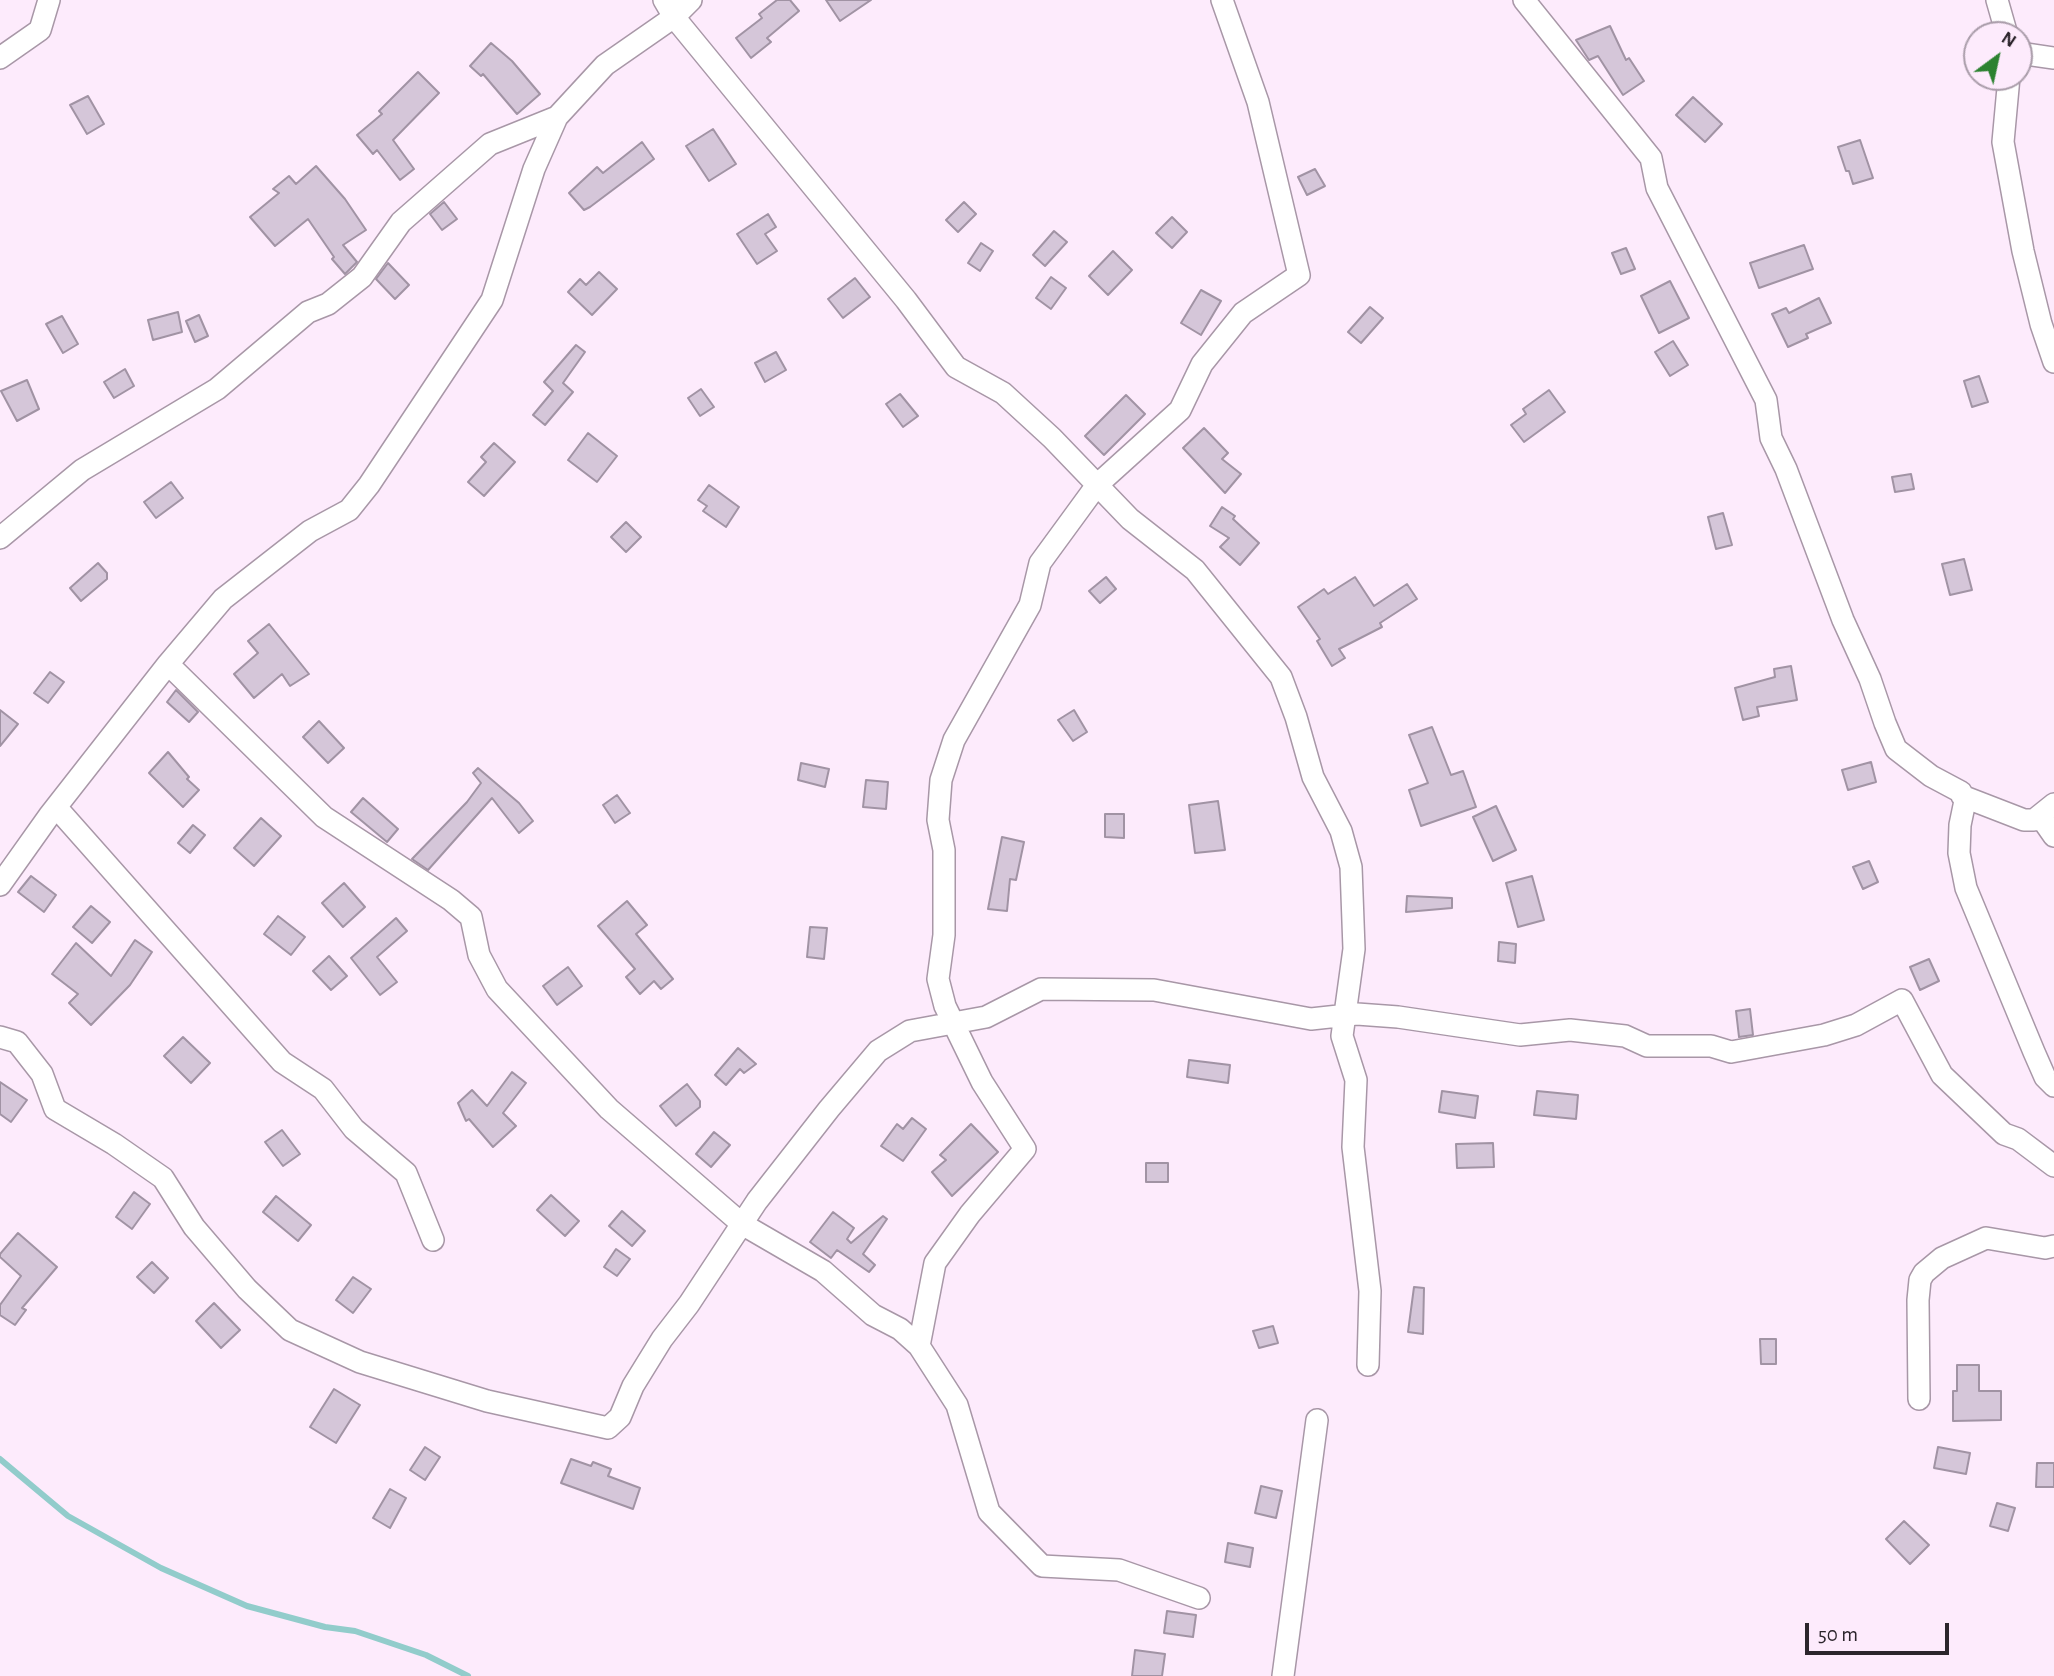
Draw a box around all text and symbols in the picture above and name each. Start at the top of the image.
north arrow [1963,21,2033,91]
text: N [1998,28,2019,51]
scale bar [1809,1610,1952,1654]
text: 50 m [1818,1624,1858,1645]

